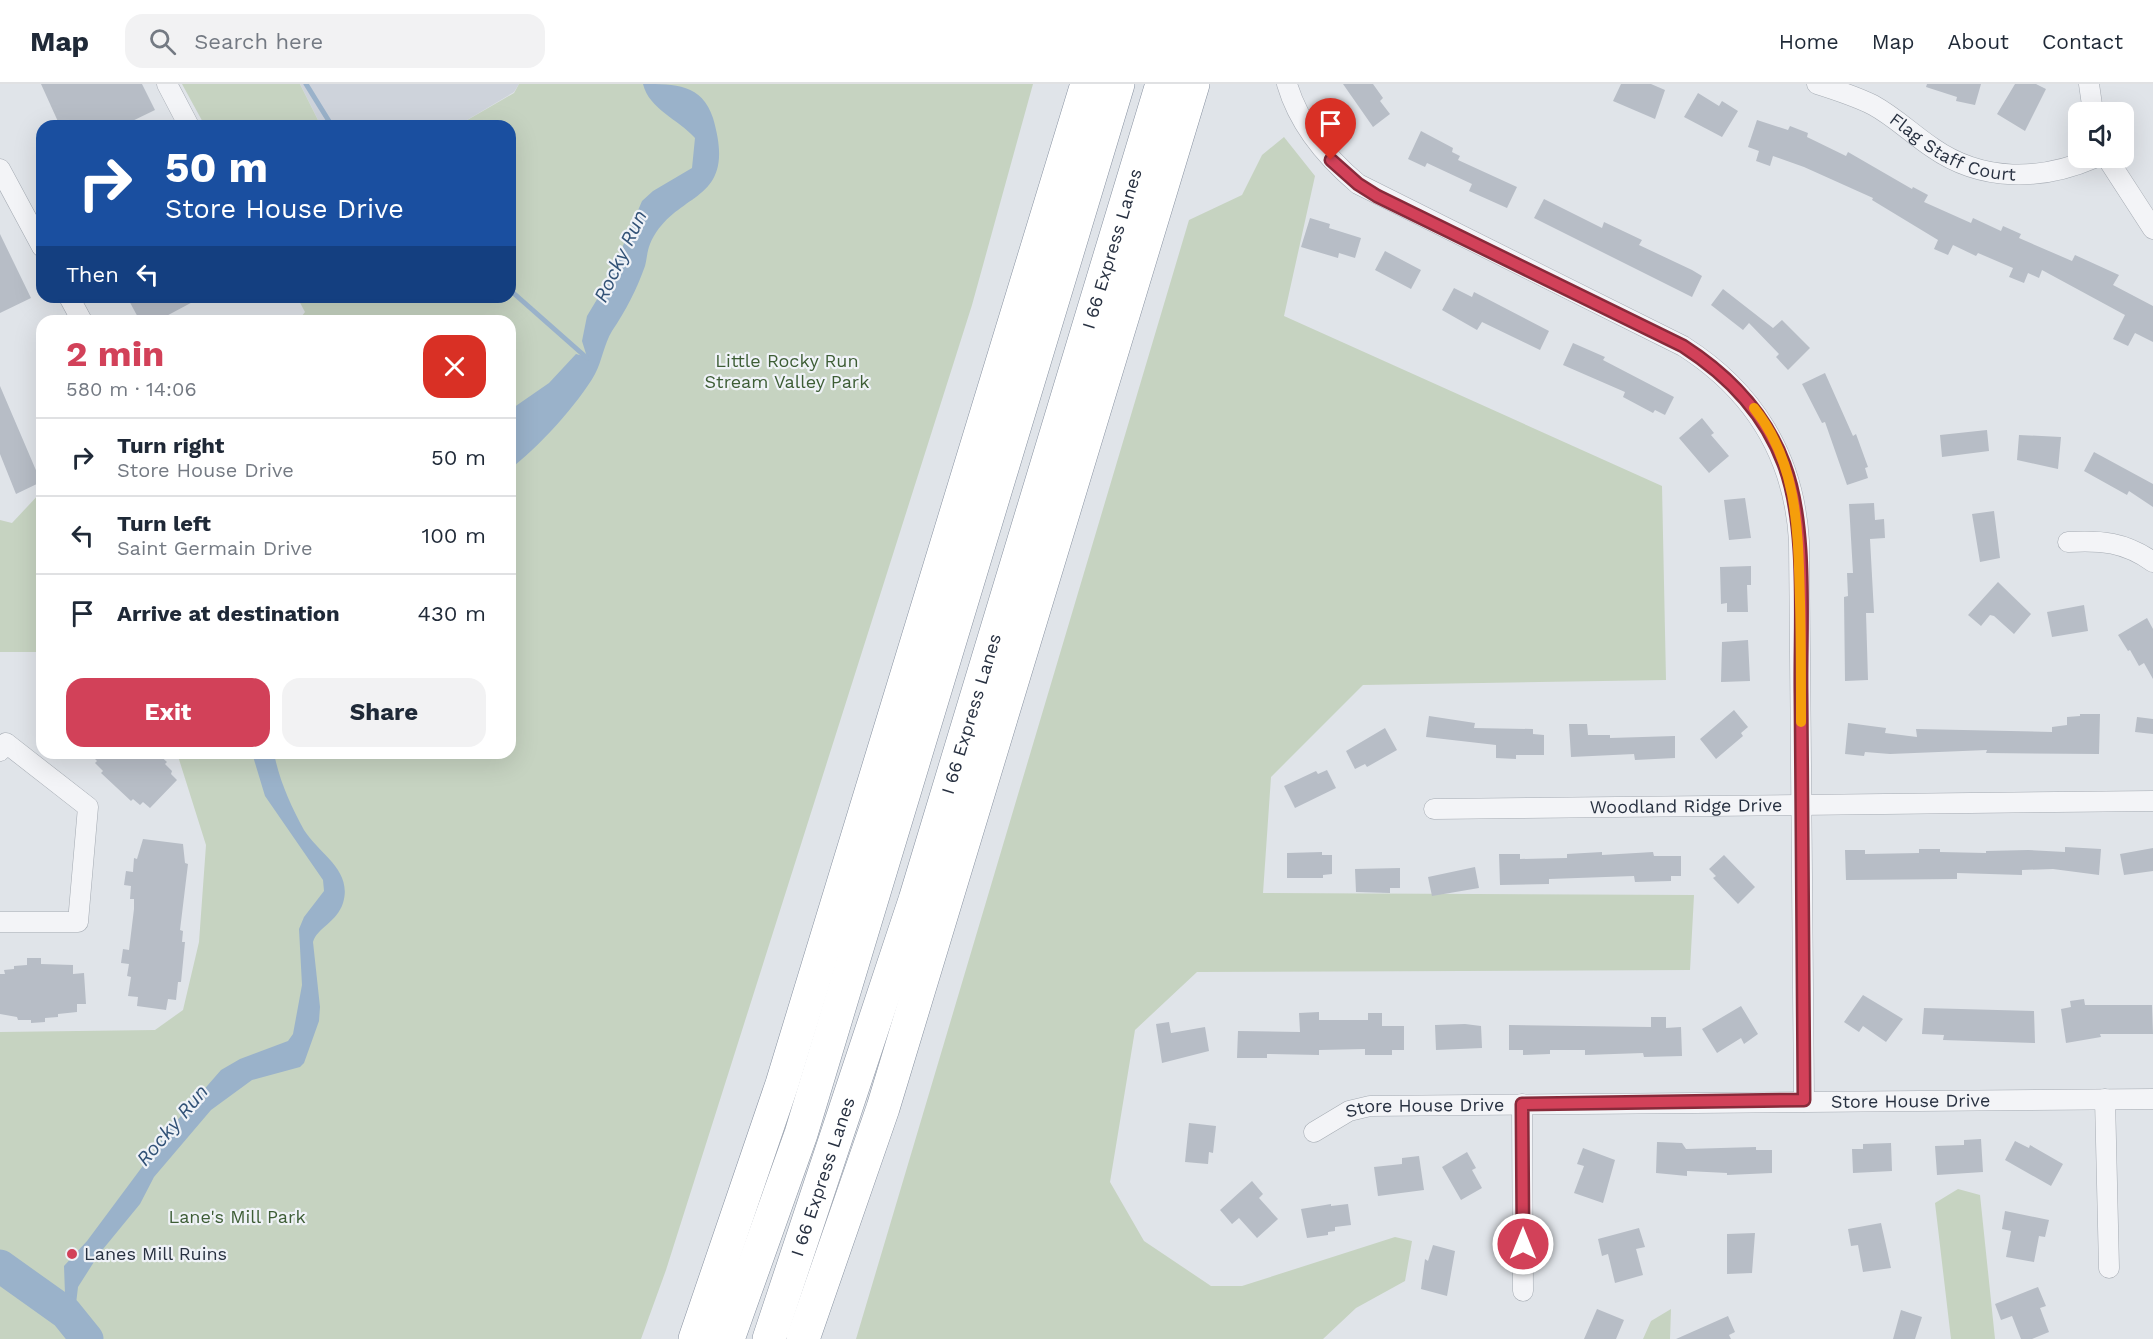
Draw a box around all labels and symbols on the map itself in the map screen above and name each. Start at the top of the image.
pin [1305,98,1356,160]
street label: Flag Staff Court [1886,108,2017,185]
street label: I 66 Express Lanes [1077,166,1146,331]
water label: Rocky Run [588,206,652,306]
park label: Little Rocky Run Stream Valley Park [705,350,869,392]
street label: I 66 Express Lanes [937,631,1005,797]
street label: Woodland Ridge Drive [1589,794,1783,817]
water label: Rocky Run [131,1079,213,1171]
street label: Store House Drive [1831,1089,1990,1112]
street label: I 66 Express Lanes [786,1094,859,1259]
street label: Store House Drive [1343,1094,1504,1122]
park label: Lane's Mill Park [168,1206,306,1227]
position arrow [1491,1212,1555,1276]
place label: Lanes Mill Ruins [84,1243,227,1264]
marker: Lanes Mill Ruins [65,1247,79,1261]

